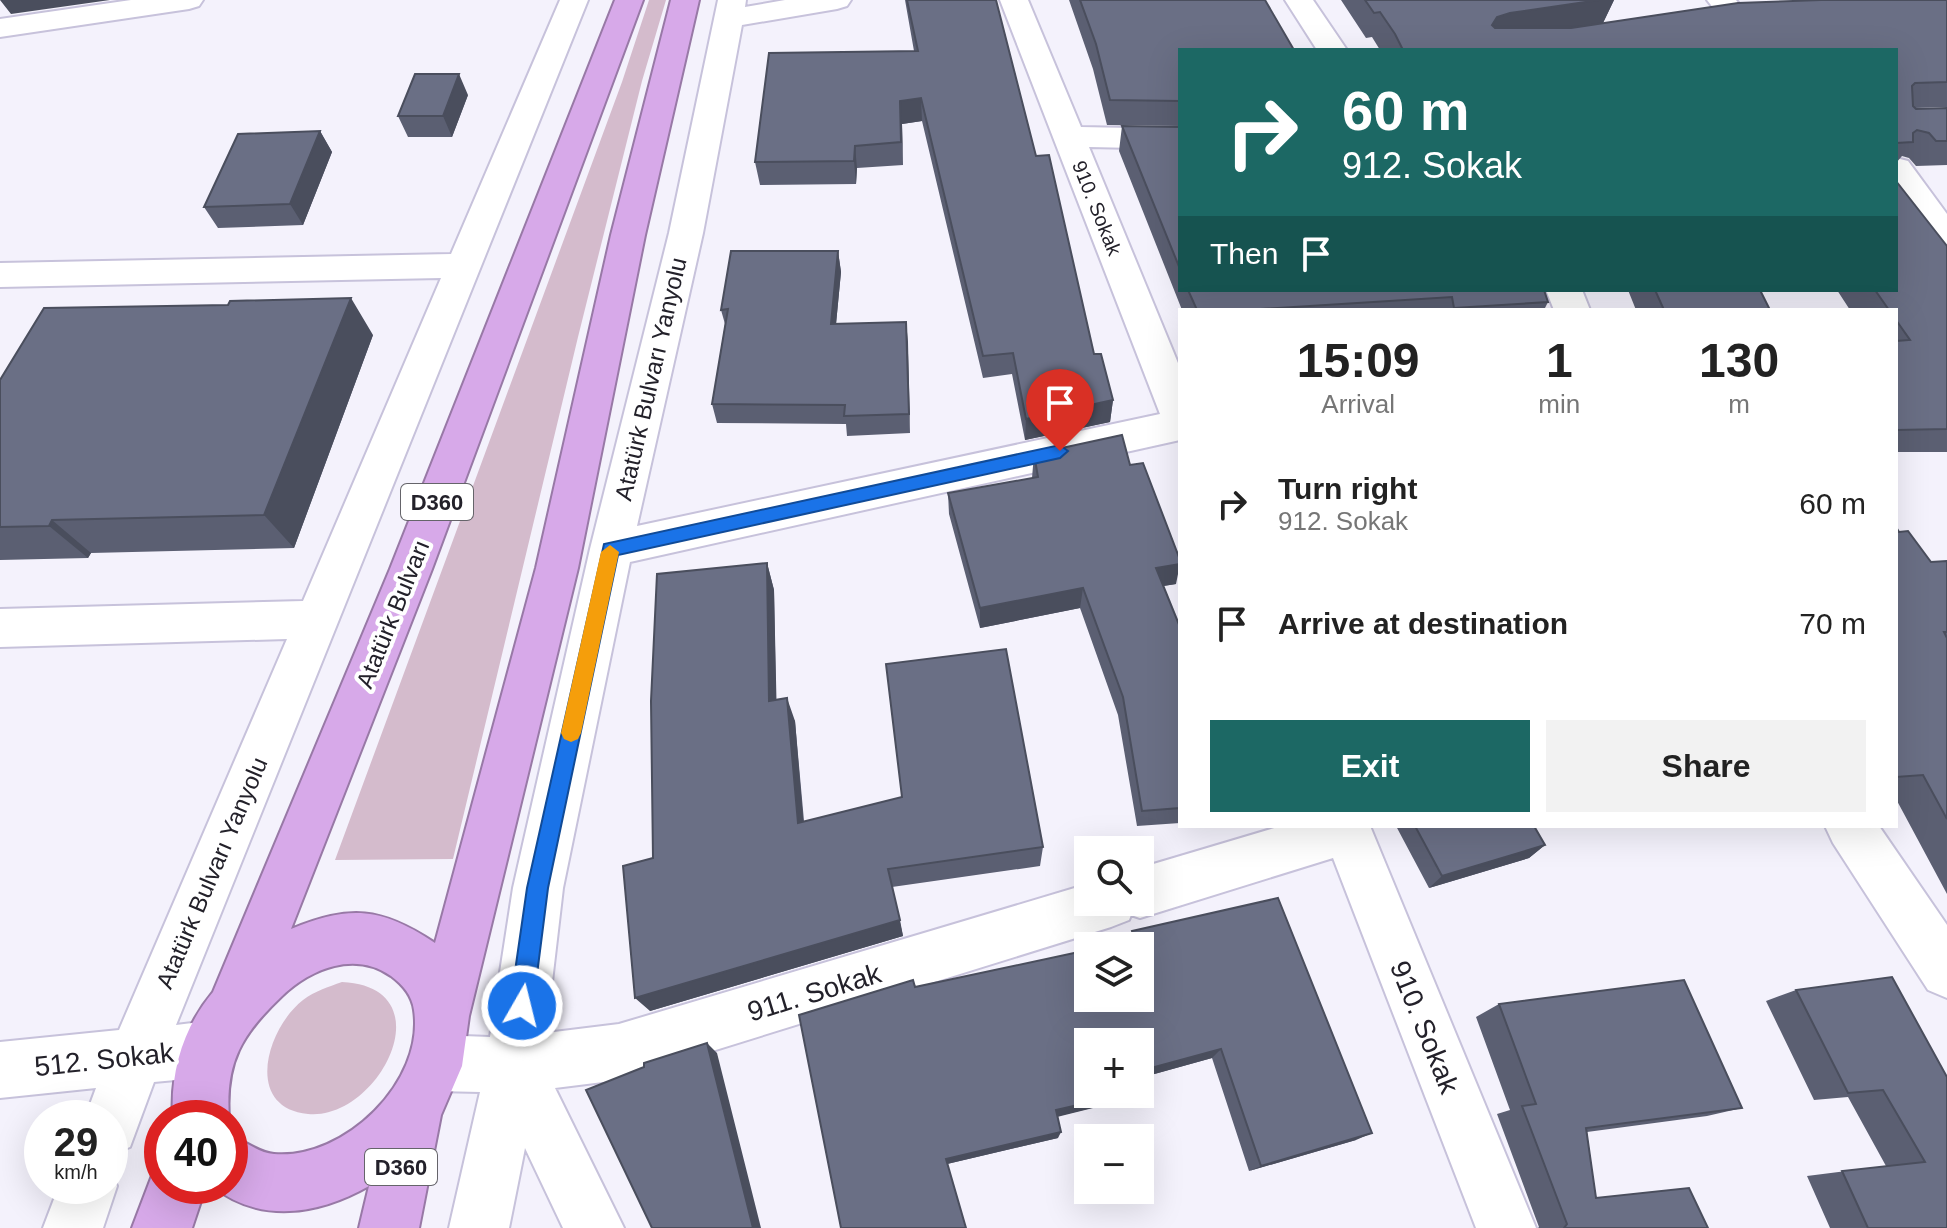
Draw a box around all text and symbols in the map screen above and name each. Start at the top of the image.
text: 60 m [1342,79,1470,142]
icon: right [1210,80,1314,184]
text: 912. Sokak [1342,145,1522,186]
street label: 910. Sokak [1068,157,1126,259]
icon: arrive [1294,232,1338,276]
text: Then [1210,237,1278,270]
street label: Atatürk Bulvarı Yanyolu [609,255,692,503]
text: 15:09 [1297,334,1420,387]
text: 1 [1546,334,1573,387]
text: 130 [1699,334,1779,387]
pin [1026,369,1094,451]
icon: arrive [1038,381,1082,425]
text: Arrival [1321,389,1395,419]
text: min [1538,389,1580,419]
text: m [1728,389,1750,419]
text: Turn right [1278,472,1417,505]
icon: right [1210,482,1254,526]
road number: D360 [401,484,473,520]
text: 60 m [1799,487,1866,520]
text: 912. Sokak [1278,506,1408,536]
street label: Atatürk Bulvarı [351,536,435,692]
icon: arrive [1210,602,1254,646]
text: Arrive at destination [1278,607,1568,640]
text: 70 m [1799,607,1866,640]
button: Exit [1210,720,1530,812]
button: Share [1546,720,1866,812]
street label: Atatürk Bulvarı Yanyolu [151,753,273,992]
map controls [1074,836,1154,1204]
button: search [1074,836,1154,916]
button: layers [1074,932,1154,1012]
street label: 910. Sokak [1384,956,1466,1099]
street label: 911. Sokak [744,957,886,1027]
position arrow [480,964,564,1048]
button: + [1074,1028,1154,1108]
street label: 512. Sokak [33,1037,176,1082]
speed limit sign: 40 [144,1100,248,1204]
text: 29 [54,1120,98,1164]
button: − [1074,1124,1154,1204]
road number: D360 [365,1149,437,1185]
text: km/h [54,1161,98,1183]

